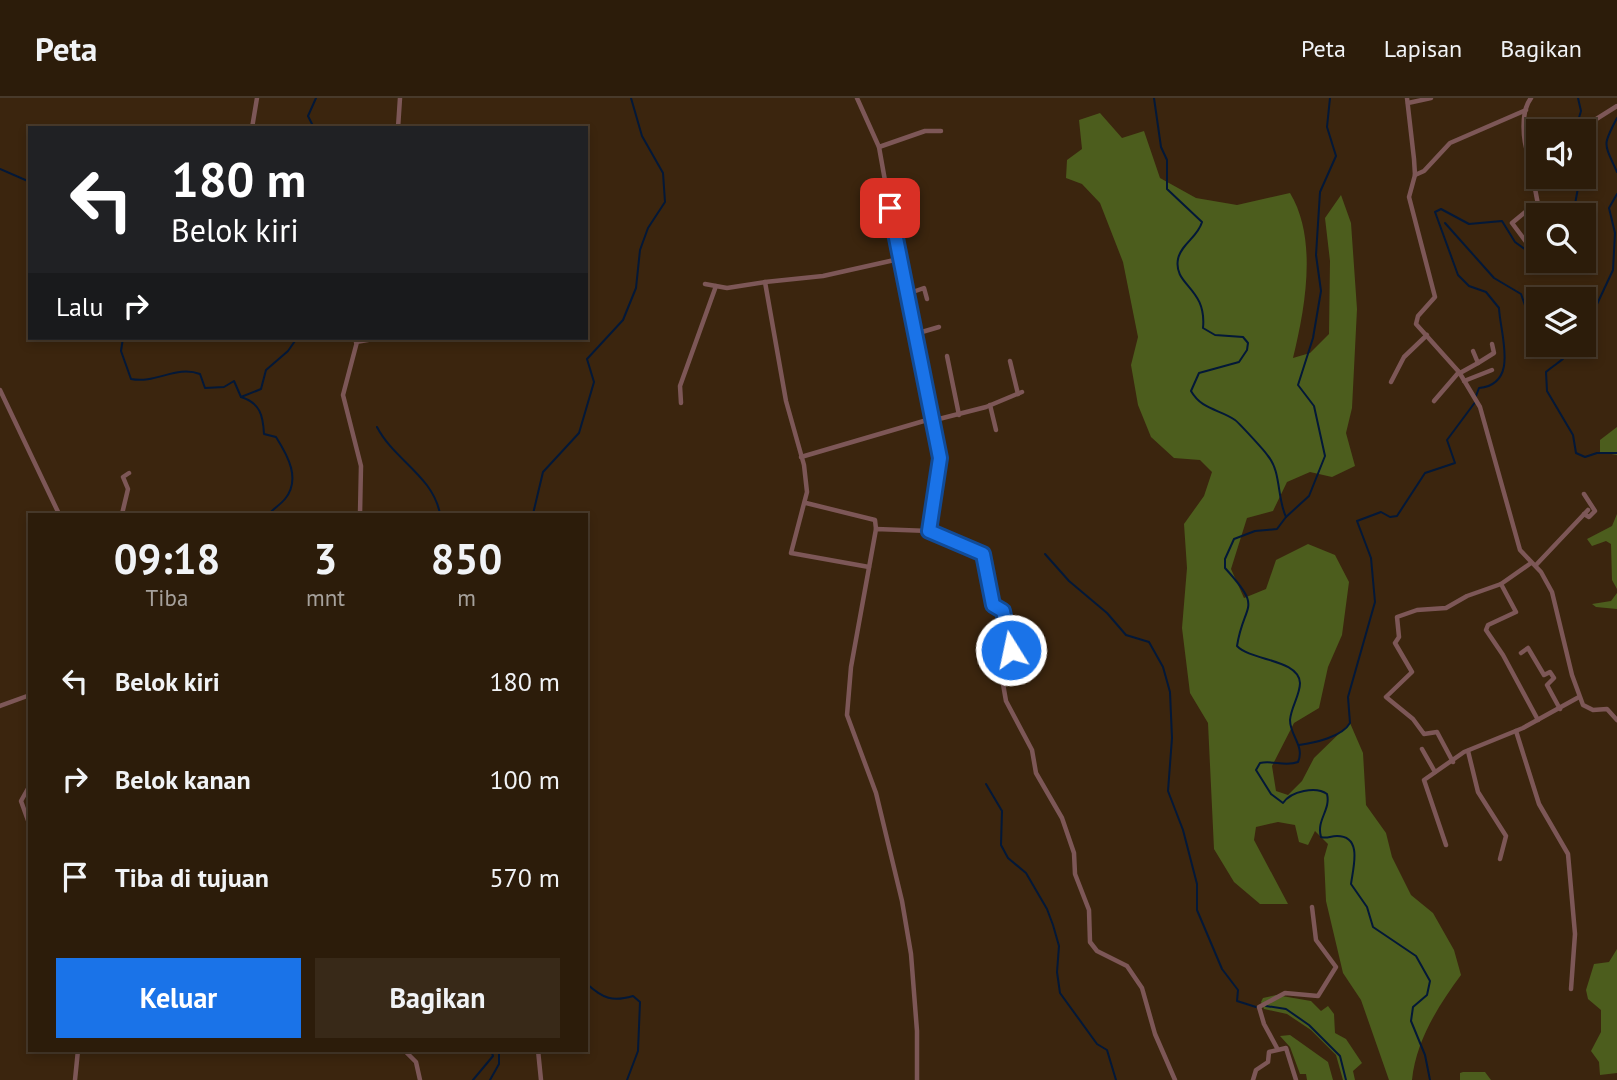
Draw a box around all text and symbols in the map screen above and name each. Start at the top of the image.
text: Peta [35,27,97,70]
text: Peta [1301,33,1346,64]
text: Lapisan [1384,33,1462,64]
text: Bagikan [1500,33,1582,64]
map controls [1526,119,1596,357]
button: sound [1526,119,1596,189]
text: 180 m [171,147,306,211]
icon: left [56,154,147,245]
pin [860,178,920,238]
icon: arrive [871,189,909,227]
button: search [1526,203,1596,273]
text: Belok kiri [171,209,299,251]
icon: right [117,287,155,325]
button: layers [1526,287,1596,357]
text: Lalu [56,290,103,323]
text: 09:18 [114,531,220,586]
text: 3 [314,531,337,586]
text: 850 [431,531,502,586]
text: Tiba [146,583,188,612]
text: mnt [306,583,345,612]
text: m [457,583,476,612]
position arrow [974,613,1048,687]
icon: left [56,662,94,700]
text: Belok kiri [115,665,220,698]
text: 180 m [489,665,560,698]
icon: right [56,760,94,798]
text: Belok kanan [115,763,251,796]
text: 100 m [489,763,560,796]
icon: arrive [56,858,94,896]
text: Tiba di tujuan [115,861,269,894]
text: 570 m [489,861,560,894]
button: Keluar [56,958,301,1038]
button: Bagikan [315,958,560,1038]

